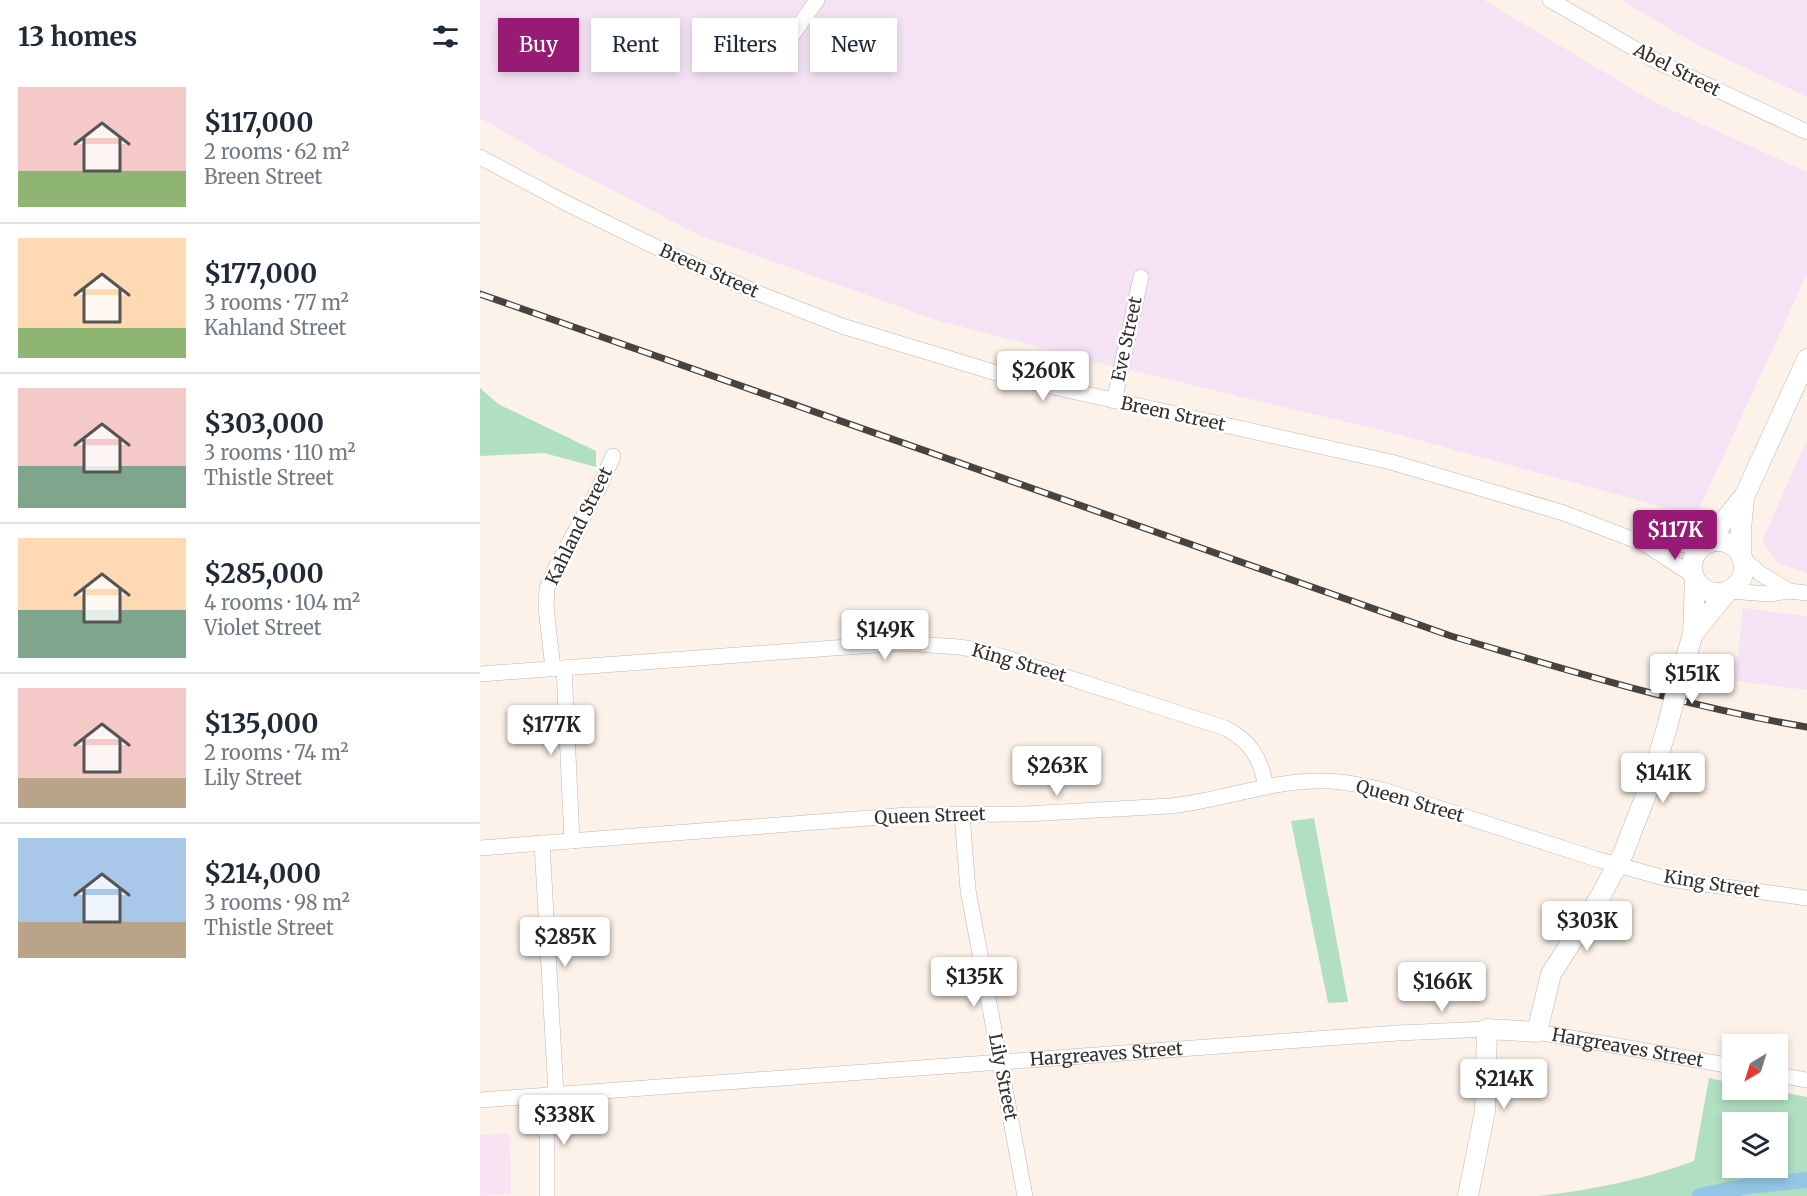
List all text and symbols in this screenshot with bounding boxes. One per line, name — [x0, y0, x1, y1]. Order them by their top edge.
chip: Buy — [498, 18, 579, 72]
chip: Rent — [591, 18, 680, 72]
chip: Filters — [692, 18, 798, 72]
chip: New — [810, 18, 897, 72]
text: 13 homes — [18, 20, 137, 53]
icon: filters — [429, 20, 462, 53]
street label: Abel Street — [1629, 37, 1725, 101]
text: $117,000 — [204, 106, 313, 139]
icon: home — [66, 111, 138, 183]
text: 2 rooms · 62 m² — [204, 139, 350, 164]
text: Breen Street — [204, 164, 322, 189]
street label: Breen Street — [656, 238, 762, 303]
text: $177,000 — [204, 257, 317, 290]
icon: home — [66, 262, 138, 334]
text: 3 rooms · 77 m² — [204, 290, 349, 315]
street label: Eve Street — [1106, 294, 1147, 383]
text: Kahland Street — [204, 315, 346, 340]
pin: $260K — [1001, 351, 1085, 402]
text: $260K — [1011, 358, 1075, 383]
street label: Breen Street — [1119, 391, 1228, 436]
text: $303,000 — [204, 407, 324, 440]
icon: home — [66, 412, 138, 484]
text: 3 rooms · 110 m² — [204, 440, 356, 465]
street label: Kahland Street — [540, 463, 617, 588]
text: Thistle Street — [204, 465, 334, 490]
pin: $117K — [1633, 510, 1717, 561]
text: $117K — [1647, 517, 1703, 542]
text: $285,000 — [204, 557, 324, 590]
icon: home — [66, 562, 138, 634]
text: 4 rooms · 104 m² — [204, 590, 360, 615]
pin: $149K — [843, 610, 927, 661]
text: Violet Street — [204, 615, 321, 640]
text: $149K — [856, 617, 914, 642]
street label: King Street — [969, 638, 1069, 687]
pin: $151K — [1650, 654, 1734, 705]
text: $151K — [1664, 661, 1720, 686]
pin: $177K — [509, 705, 593, 756]
text: $135,000 — [204, 707, 318, 740]
icon: home — [66, 712, 138, 784]
text: $177K — [521, 712, 581, 737]
text: 2 rooms · 74 m² — [204, 740, 349, 765]
pin: $263K — [1015, 746, 1099, 797]
text: $263K — [1026, 753, 1088, 778]
pin: $141K — [1621, 753, 1705, 804]
text: $141K — [1635, 760, 1691, 785]
text: Lily Street — [204, 765, 302, 790]
street label: Queen Street — [1353, 774, 1467, 827]
street label: Queen Street — [874, 802, 986, 829]
text: $214,000 — [204, 857, 321, 890]
icon: home — [66, 862, 138, 934]
street label: King Street — [1662, 865, 1762, 902]
text: 3 rooms · 98 m² — [204, 890, 350, 915]
pin: $303K — [1545, 901, 1629, 952]
text: $303K — [1556, 908, 1618, 933]
text: Thistle Street — [204, 915, 334, 940]
pin: $285K — [523, 917, 607, 968]
text: $285K — [534, 924, 596, 949]
pin: $135K — [932, 957, 1016, 1008]
pin: $166K — [1400, 962, 1484, 1013]
text: $135K — [945, 964, 1003, 989]
text: $166K — [1412, 969, 1472, 994]
street label: Hargreaves Street — [1550, 1023, 1705, 1072]
street label: Lily Street — [984, 1031, 1023, 1122]
north arrow — [1722, 1034, 1788, 1100]
map controls — [1722, 1034, 1788, 1178]
street label: Hargreaves Street — [1029, 1037, 1184, 1071]
pin: $214K — [1462, 1059, 1546, 1110]
text: $214K — [1474, 1066, 1534, 1091]
pin: $338K — [522, 1095, 606, 1146]
text: $338K — [533, 1102, 595, 1127]
button: layers — [1722, 1112, 1788, 1178]

